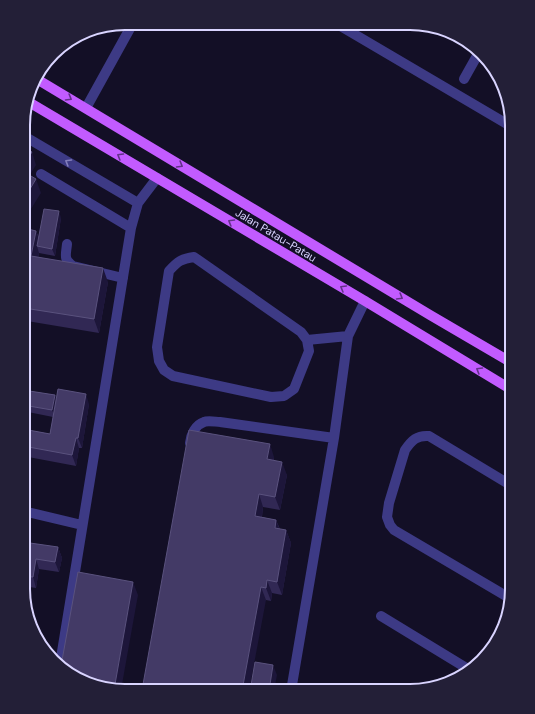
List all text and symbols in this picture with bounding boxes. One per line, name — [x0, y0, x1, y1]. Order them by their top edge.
one-way arrow — [65, 93, 72, 100]
one-way arrow — [117, 154, 124, 161]
one-way arrow — [65, 159, 72, 166]
one-way arrow — [176, 160, 183, 167]
street label: Jalan Patau-Patau — [233, 205, 319, 265]
one-way arrow — [228, 220, 235, 227]
one-way arrow — [340, 286, 347, 293]
one-way arrow — [396, 292, 403, 299]
one-way arrow — [476, 367, 483, 375]

